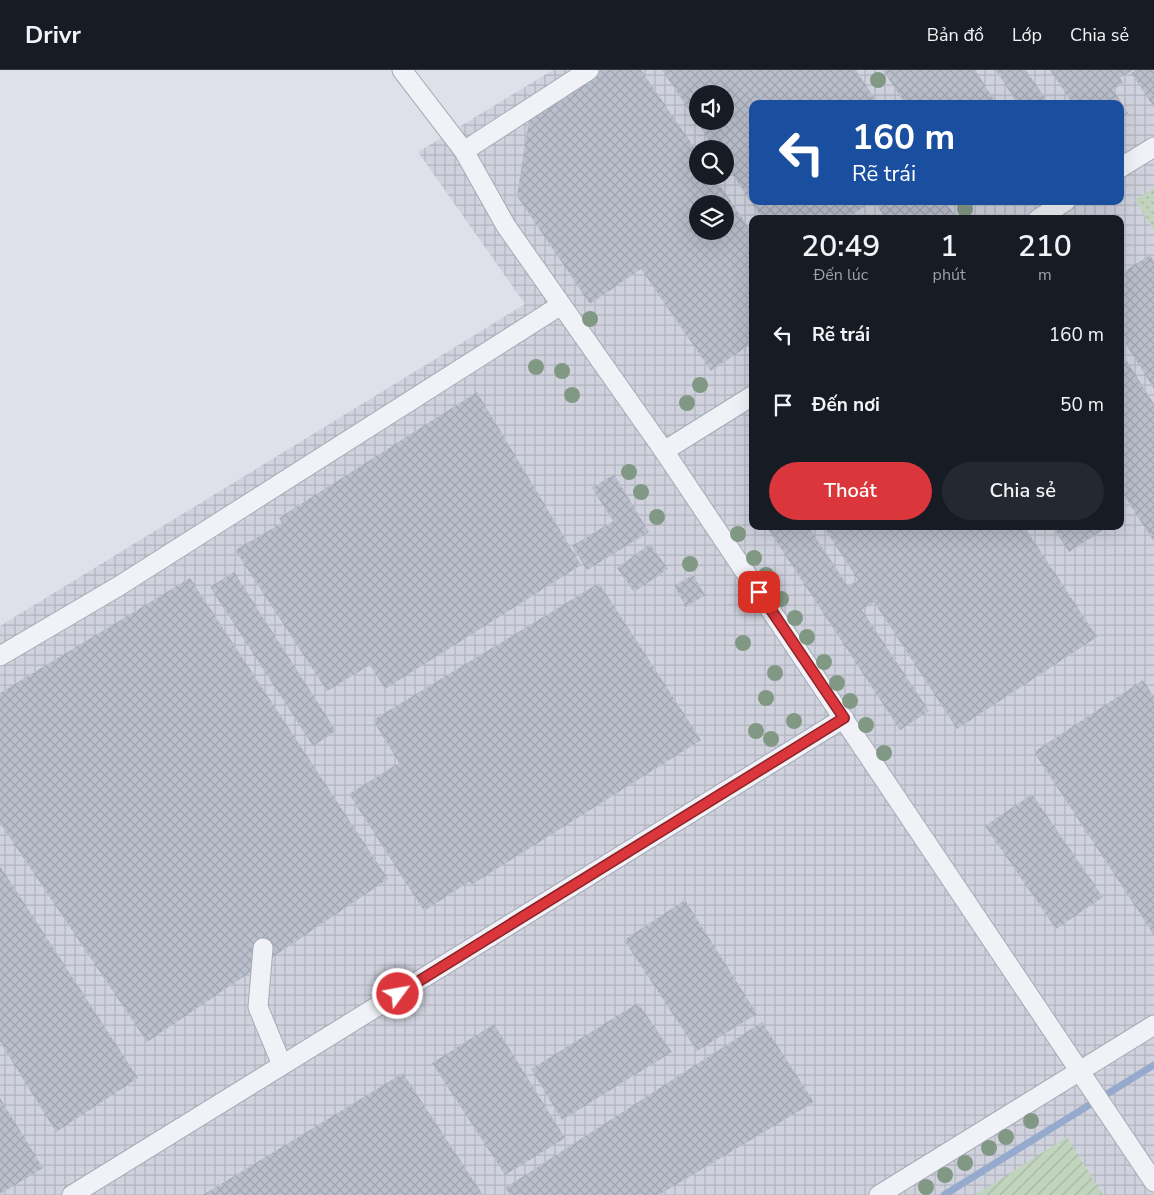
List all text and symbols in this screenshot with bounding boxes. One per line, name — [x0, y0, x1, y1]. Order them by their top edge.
text: Drivr — [25, 19, 81, 51]
text: Bản đồ — [927, 23, 984, 47]
text: Lớp — [1012, 23, 1042, 47]
text: Chia sẻ — [1070, 23, 1129, 47]
map controls — [689, 85, 734, 240]
button: sound — [689, 85, 734, 130]
text: 160 m — [852, 114, 955, 161]
icon: left — [769, 120, 834, 185]
button: search — [689, 140, 734, 185]
text: Rẽ trái — [852, 159, 916, 189]
button: layers — [689, 195, 734, 240]
text: 20:49 — [801, 226, 880, 267]
text: 1 — [940, 226, 958, 267]
text: 210 — [1018, 226, 1072, 267]
text: Đến lúc — [813, 264, 868, 286]
text: phút — [933, 264, 966, 286]
text: m — [1038, 264, 1052, 286]
icon: left — [769, 321, 797, 349]
text: Rẽ trái — [812, 322, 870, 348]
text: 160 m — [1049, 322, 1104, 348]
icon: arrive — [769, 391, 797, 419]
text: Đến nơi — [812, 392, 880, 418]
text: 50 m — [1060, 392, 1104, 418]
button: Thoát — [769, 462, 932, 520]
button: Chia sẻ — [942, 462, 1104, 520]
pin — [738, 571, 780, 613]
icon: arrive — [745, 578, 773, 606]
position arrow — [371, 967, 423, 1019]

